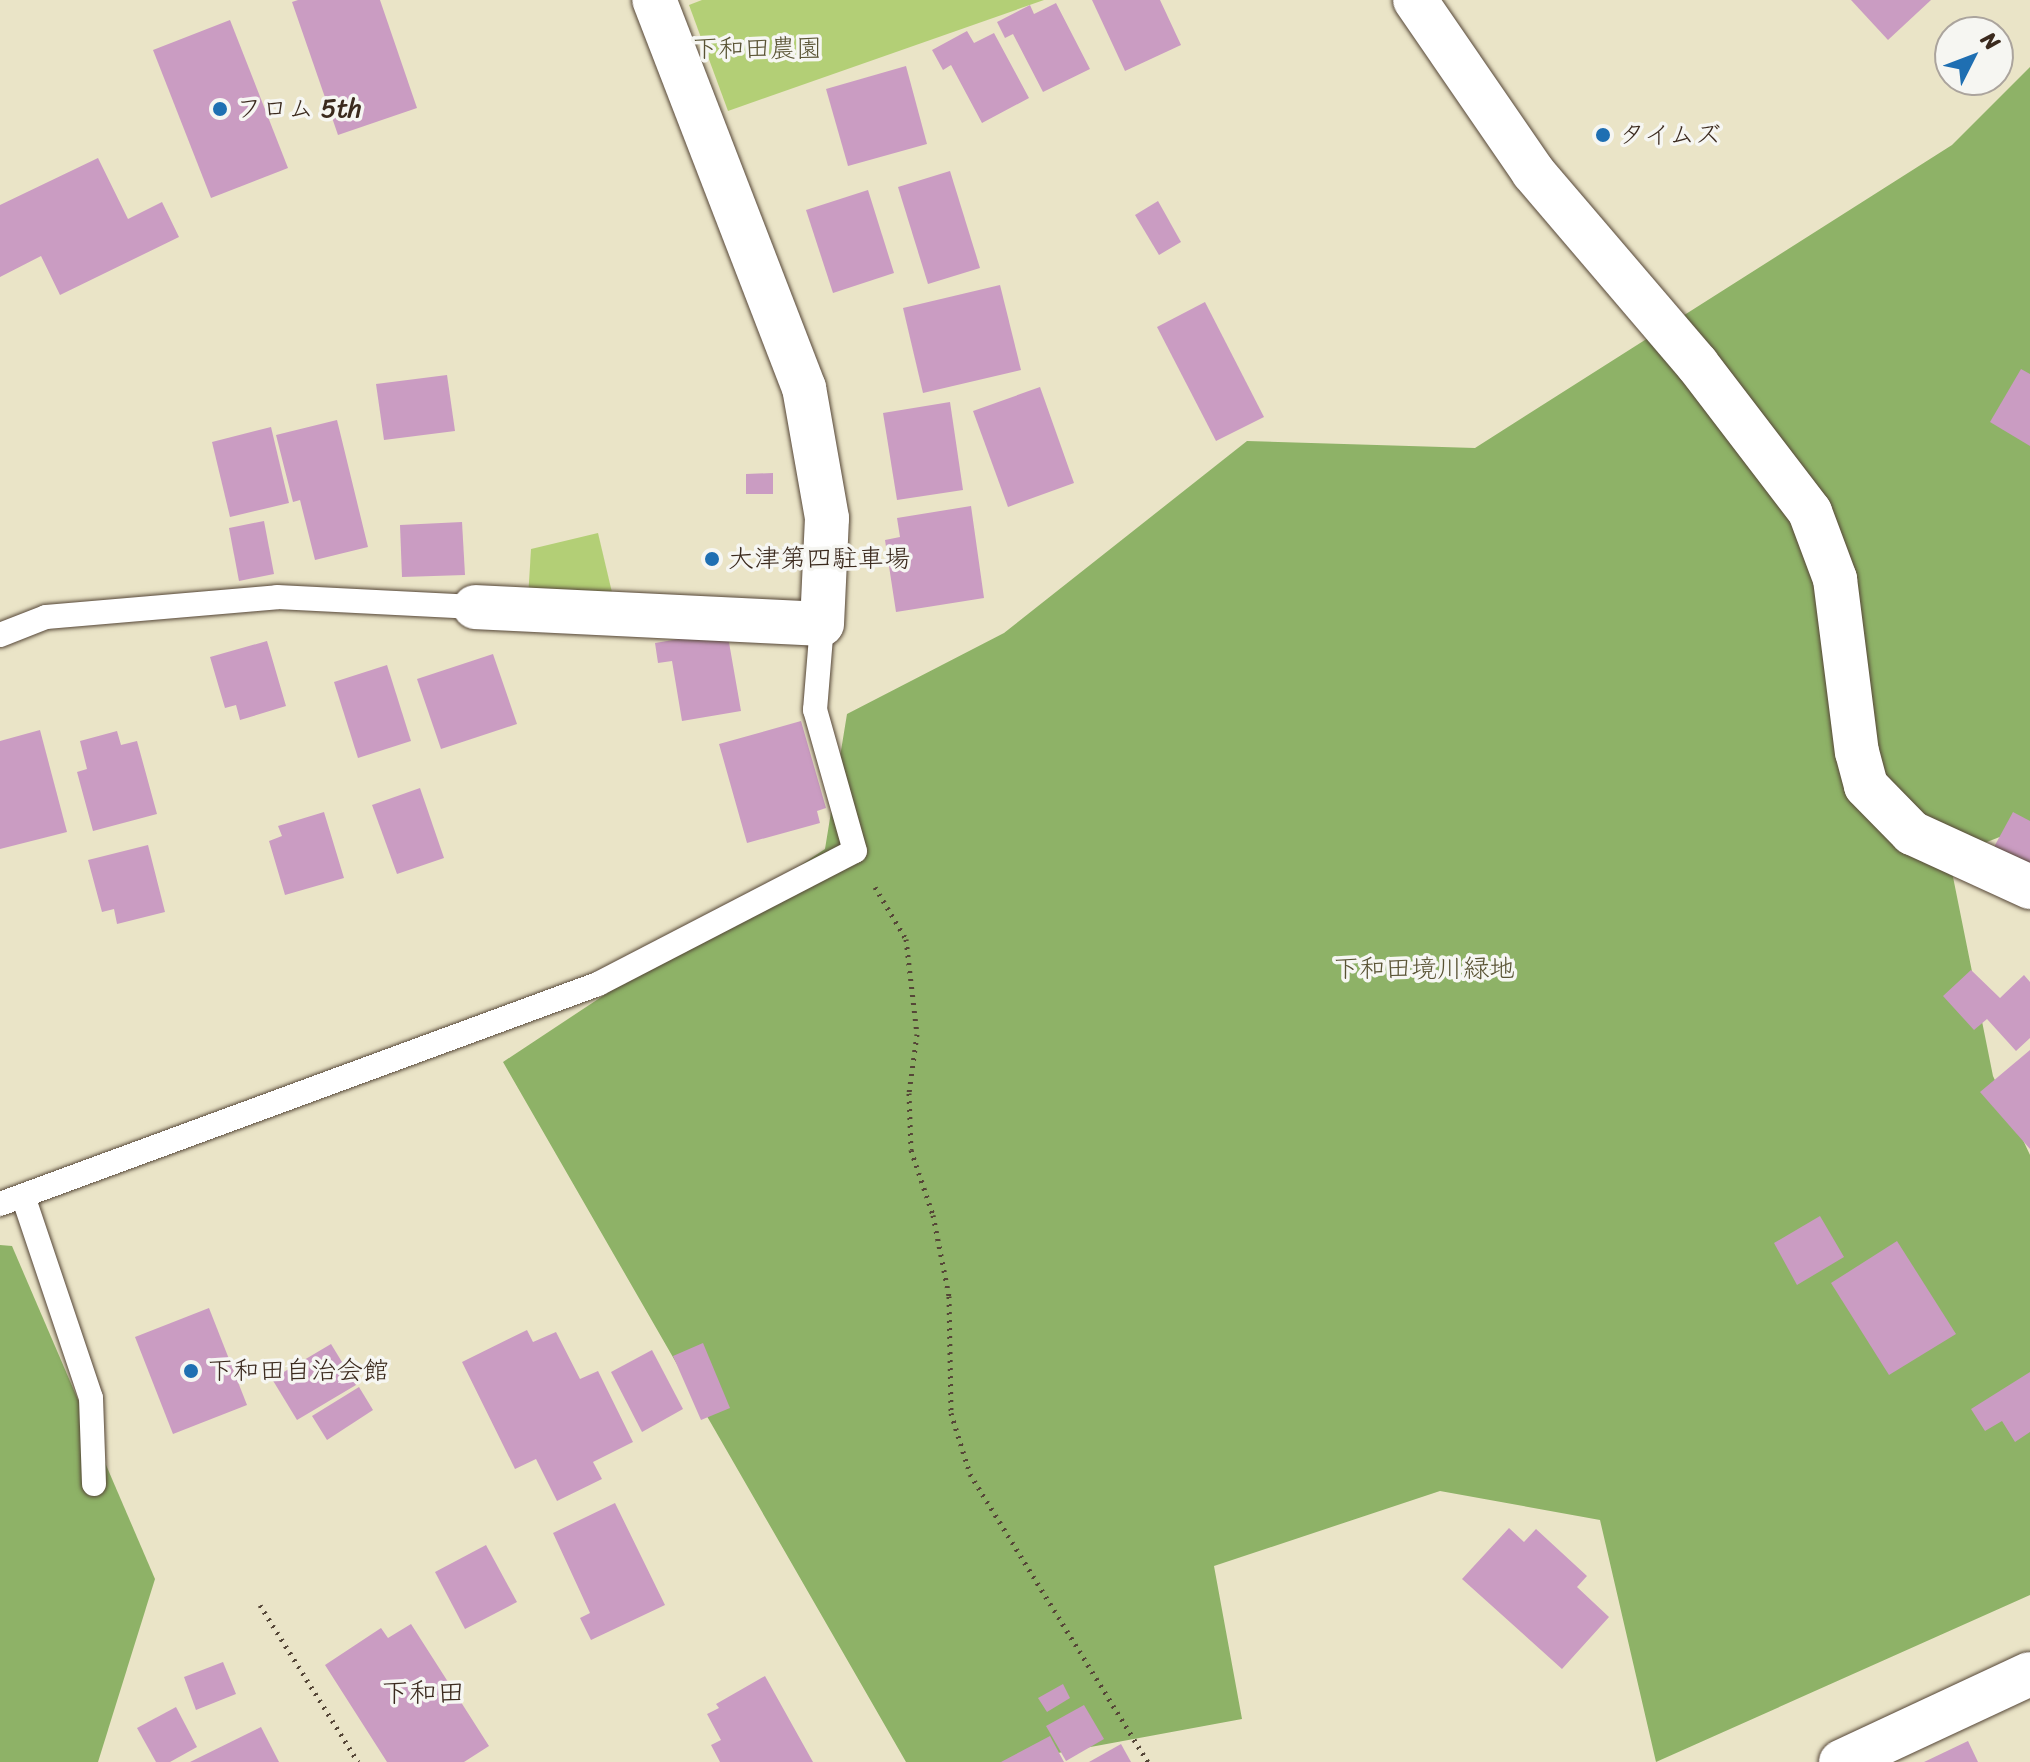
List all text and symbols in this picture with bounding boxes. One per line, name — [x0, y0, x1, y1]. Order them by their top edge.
north arrow — [1934, 16, 2014, 96]
text: N — [1971, 22, 2010, 60]
park label: 下和田農園 — [692, 33, 822, 65]
place label: フロム 5th — [236, 93, 362, 125]
marker: フロム 5th — [211, 100, 229, 118]
place label: タイムズ — [1619, 119, 1723, 151]
marker: タイムズ — [1594, 126, 1612, 144]
place label: 大津第四駐車場 — [728, 543, 910, 575]
marker: 大津第四駐車場 — [703, 550, 721, 568]
park label: 下和田境川緑地 — [1333, 953, 1515, 985]
place label: 下和田自治会館 — [207, 1355, 389, 1387]
marker: 下和田自治会館 — [182, 1362, 200, 1380]
district label: 下和田 — [381, 1676, 465, 1710]

